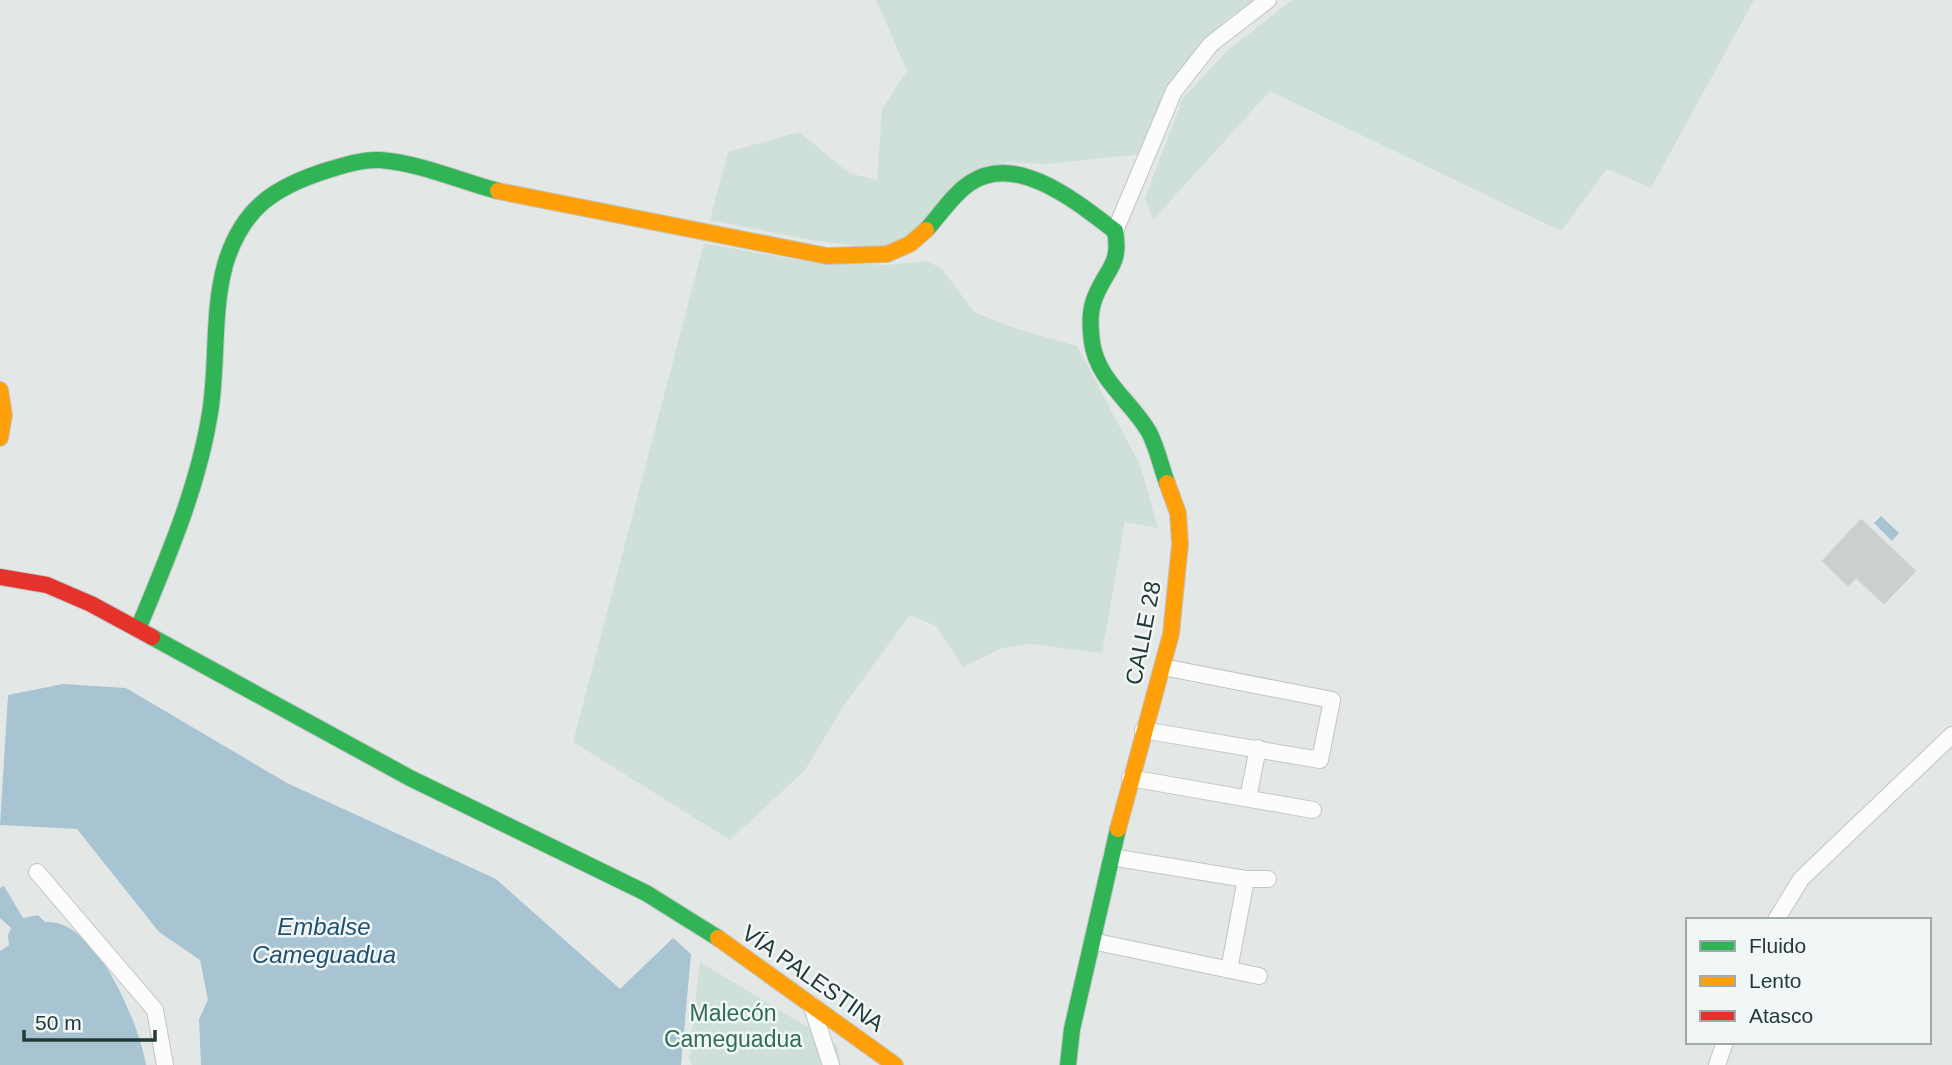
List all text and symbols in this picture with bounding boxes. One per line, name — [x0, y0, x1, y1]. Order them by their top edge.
street label: CALLE 28 — [1120, 579, 1166, 687]
water label: Embalse Cameguadua — [252, 913, 396, 968]
legend — [1686, 918, 1931, 1044]
street label: VÍA PALESTINA — [737, 919, 889, 1037]
text: Fluido — [1749, 934, 1806, 957]
text: Lento — [1749, 969, 1802, 992]
scale bar — [24, 998, 156, 1042]
park label: Malecón Cameguadua — [664, 1000, 802, 1052]
text: Atasco — [1749, 1004, 1813, 1027]
text: 50 m — [35, 1011, 82, 1034]

